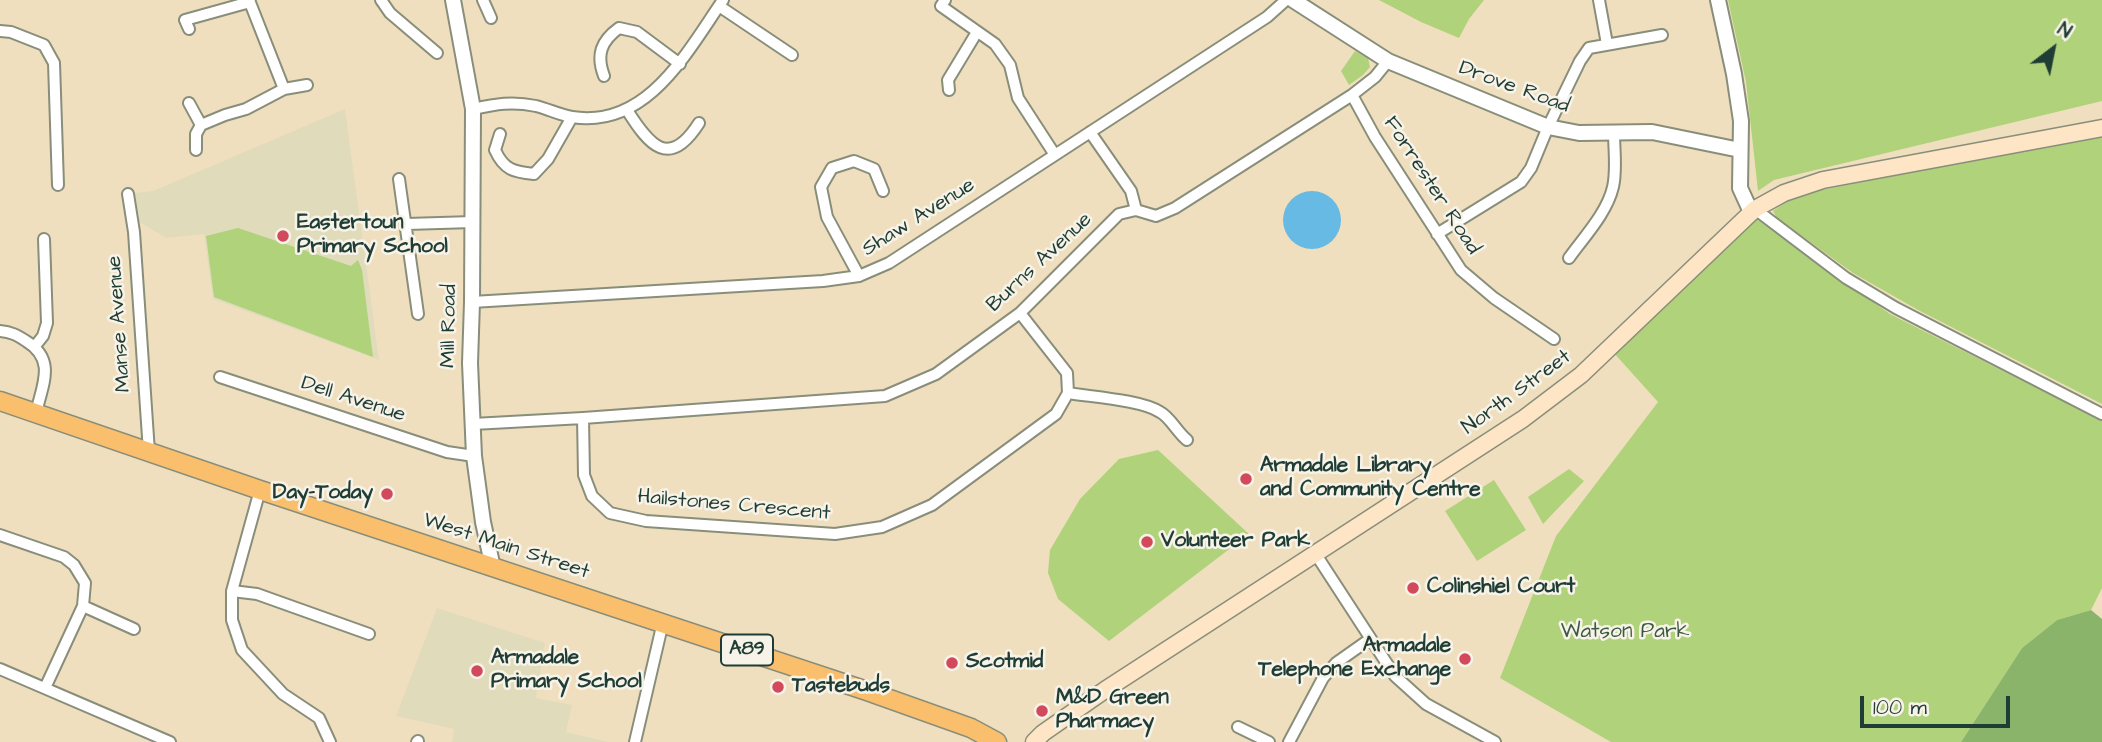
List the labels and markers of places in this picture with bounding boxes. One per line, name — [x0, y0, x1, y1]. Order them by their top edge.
place label: Eastertoun Primary School — [297, 211, 448, 261]
marker: Eastertoun Primary School — [275, 228, 291, 244]
place label: Armadale Library and Community Centre — [1260, 454, 1481, 504]
marker: Armadale Library and Community Centre — [1238, 471, 1254, 487]
place label: Day-Today — [273, 481, 373, 507]
marker: Day-Today — [379, 486, 395, 502]
place label: Volunteer Park — [1161, 529, 1310, 555]
marker: Volunteer Park — [1139, 534, 1155, 550]
place label: Colinshiel Court — [1427, 575, 1575, 601]
marker: Colinshiel Court — [1405, 580, 1421, 596]
place label: Armadale Telephone Exchange — [1258, 634, 1451, 684]
place label: Armadale Primary School — [491, 646, 642, 696]
place label: Scotmid — [966, 650, 1043, 676]
marker: Armadale Telephone Exchange — [1457, 651, 1473, 667]
marker: Scotmid — [944, 655, 960, 671]
marker: Armadale Primary School — [469, 663, 485, 679]
place label: Tastebuds — [792, 674, 890, 700]
marker: Tastebuds — [770, 679, 786, 695]
place label: M&D Green Pharmacy — [1056, 686, 1169, 736]
marker: M&D Green Pharmacy — [1034, 703, 1050, 719]

